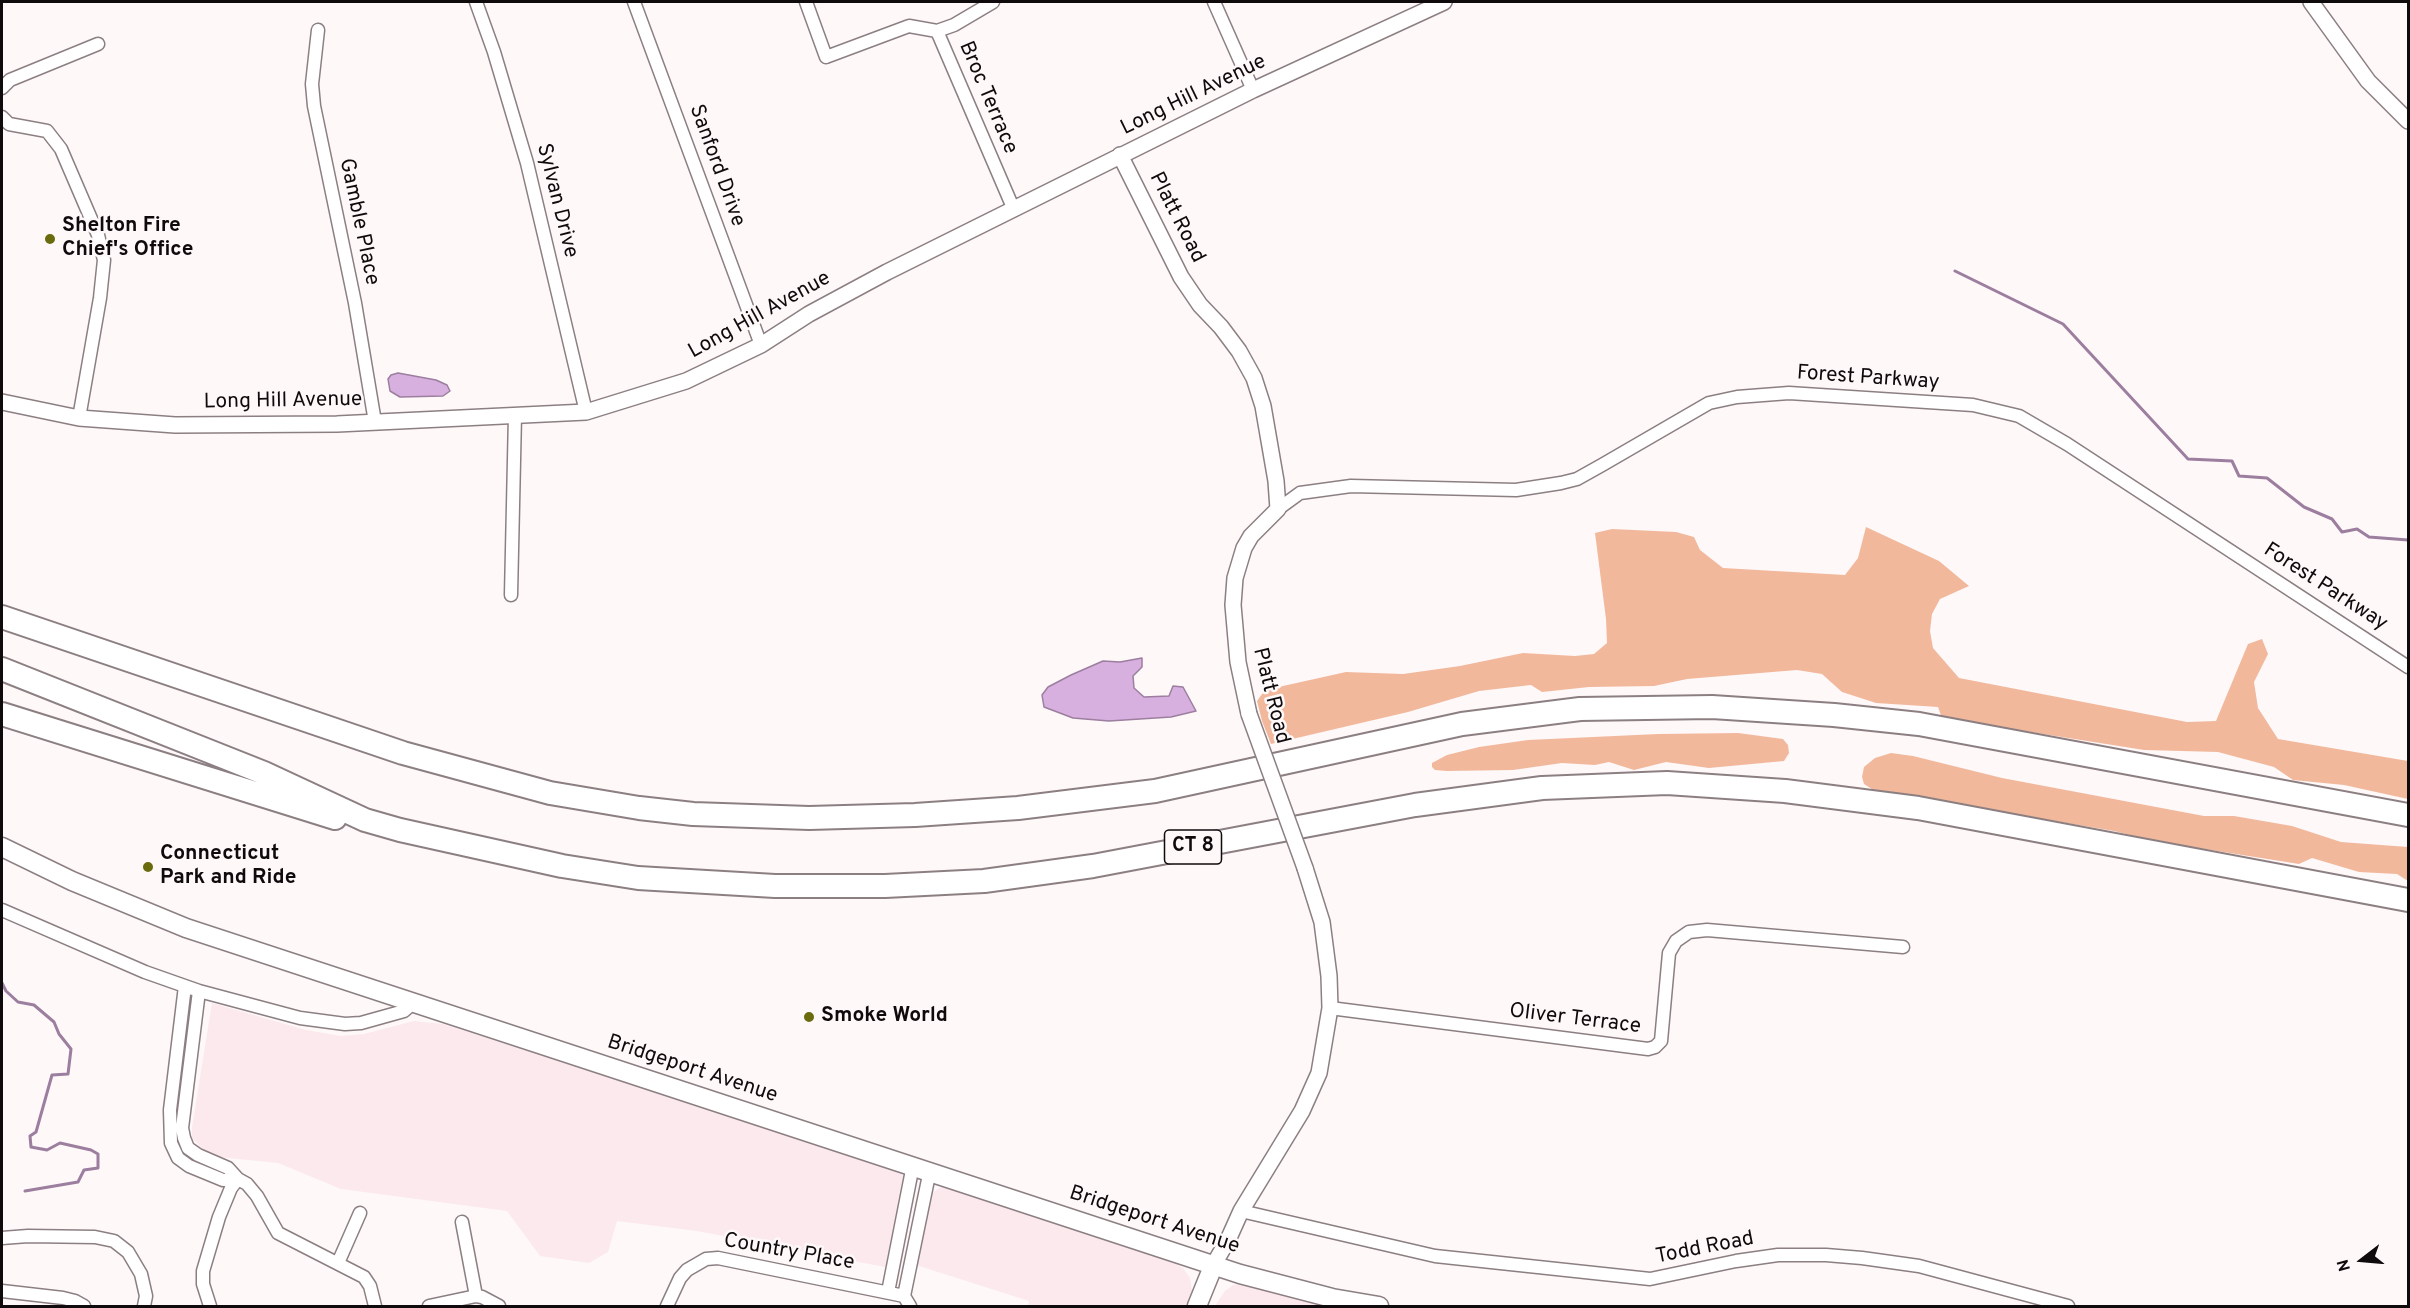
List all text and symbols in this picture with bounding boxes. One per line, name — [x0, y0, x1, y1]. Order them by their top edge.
street label: Broc Terrace — [952, 38, 1022, 158]
street label: Long Hill Avenue — [1117, 50, 1271, 142]
street label: Sanford Drive — [682, 102, 750, 230]
street label: Sylvan Drive — [530, 141, 582, 261]
street label: Gamble Place — [332, 156, 384, 288]
street label: Platt Road — [1142, 168, 1210, 268]
place label: Shelton Fire Chief's Office — [62, 214, 193, 264]
marker: Shelton Fire Chief's Office — [43, 232, 57, 246]
street label: Long Hill Avenue — [685, 267, 835, 365]
street label: Forest Parkway — [1796, 361, 1940, 397]
street label: Long Hill Avenue — [204, 388, 362, 416]
street label: Forest Parkway — [2258, 539, 2392, 637]
street label: Platt Road — [1246, 645, 1294, 747]
road number: CT 8 — [1164, 830, 1222, 864]
place label: Connecticut Park and Ride — [160, 842, 296, 892]
marker: Connecticut Park and Ride — [141, 860, 155, 874]
street label: Oliver Terrace — [1508, 999, 1642, 1041]
place label: Smoke World — [821, 1004, 948, 1030]
marker: Smoke World — [802, 1010, 816, 1024]
street label: Bridgeport Avenue — [604, 1031, 780, 1109]
street label: Bridgeport Avenue — [1066, 1182, 1242, 1260]
street label: Todd Road — [1654, 1227, 1756, 1271]
street label: Country Place — [722, 1229, 856, 1277]
north arrow — [2332, 1230, 2392, 1290]
text: N — [2333, 1257, 2356, 1273]

